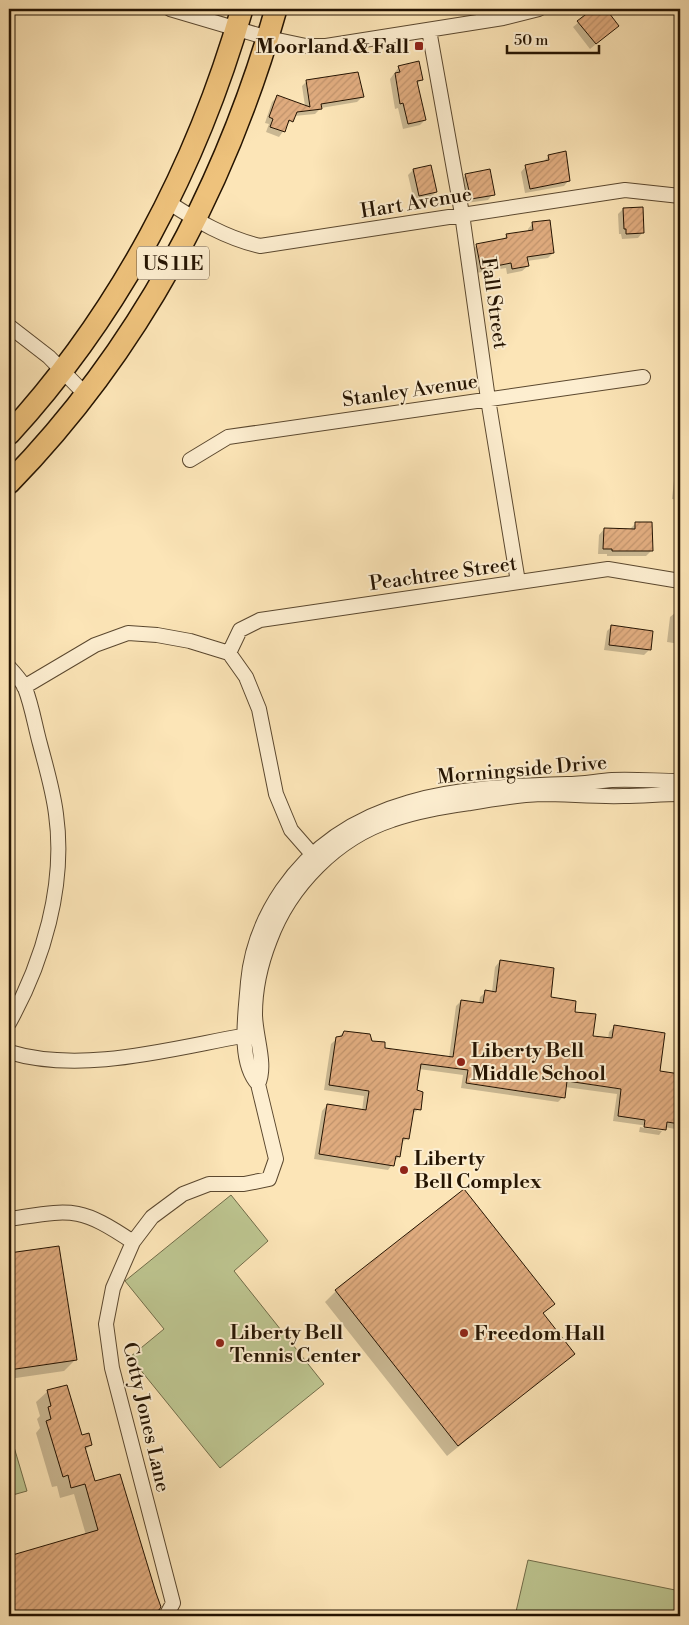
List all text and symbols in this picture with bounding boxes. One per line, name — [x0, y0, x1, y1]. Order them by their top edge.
scale bar — [507, 22, 599, 54]
text: 50 m — [514, 31, 548, 50]
place label: Moorland & Fall — [255, 35, 409, 60]
marker: Moorland & Fall — [413, 40, 425, 52]
street label: Hart Avenue — [359, 182, 474, 225]
road number: US 11E — [137, 247, 209, 280]
street label: Fall Street — [475, 256, 512, 351]
street label: Stanley Avenue — [341, 370, 480, 413]
street label: Peachtree Street — [368, 552, 519, 597]
street label: Morningside Drive — [436, 751, 608, 790]
place label: Liberty Bell Middle School — [471, 1039, 606, 1087]
marker: Liberty Bell Middle School — [455, 1056, 467, 1068]
place label: Liberty Bell Complex — [414, 1147, 542, 1195]
marker: Liberty Bell Complex — [398, 1164, 410, 1176]
place label: Liberty Bell Tennis Center — [230, 1321, 361, 1369]
place label: Freedom Hall — [474, 1322, 605, 1347]
marker: Freedom Hall — [458, 1327, 470, 1339]
marker: Liberty Bell Tennis Center — [214, 1337, 226, 1349]
street label: Cotty Jones Lane — [116, 1340, 175, 1495]

